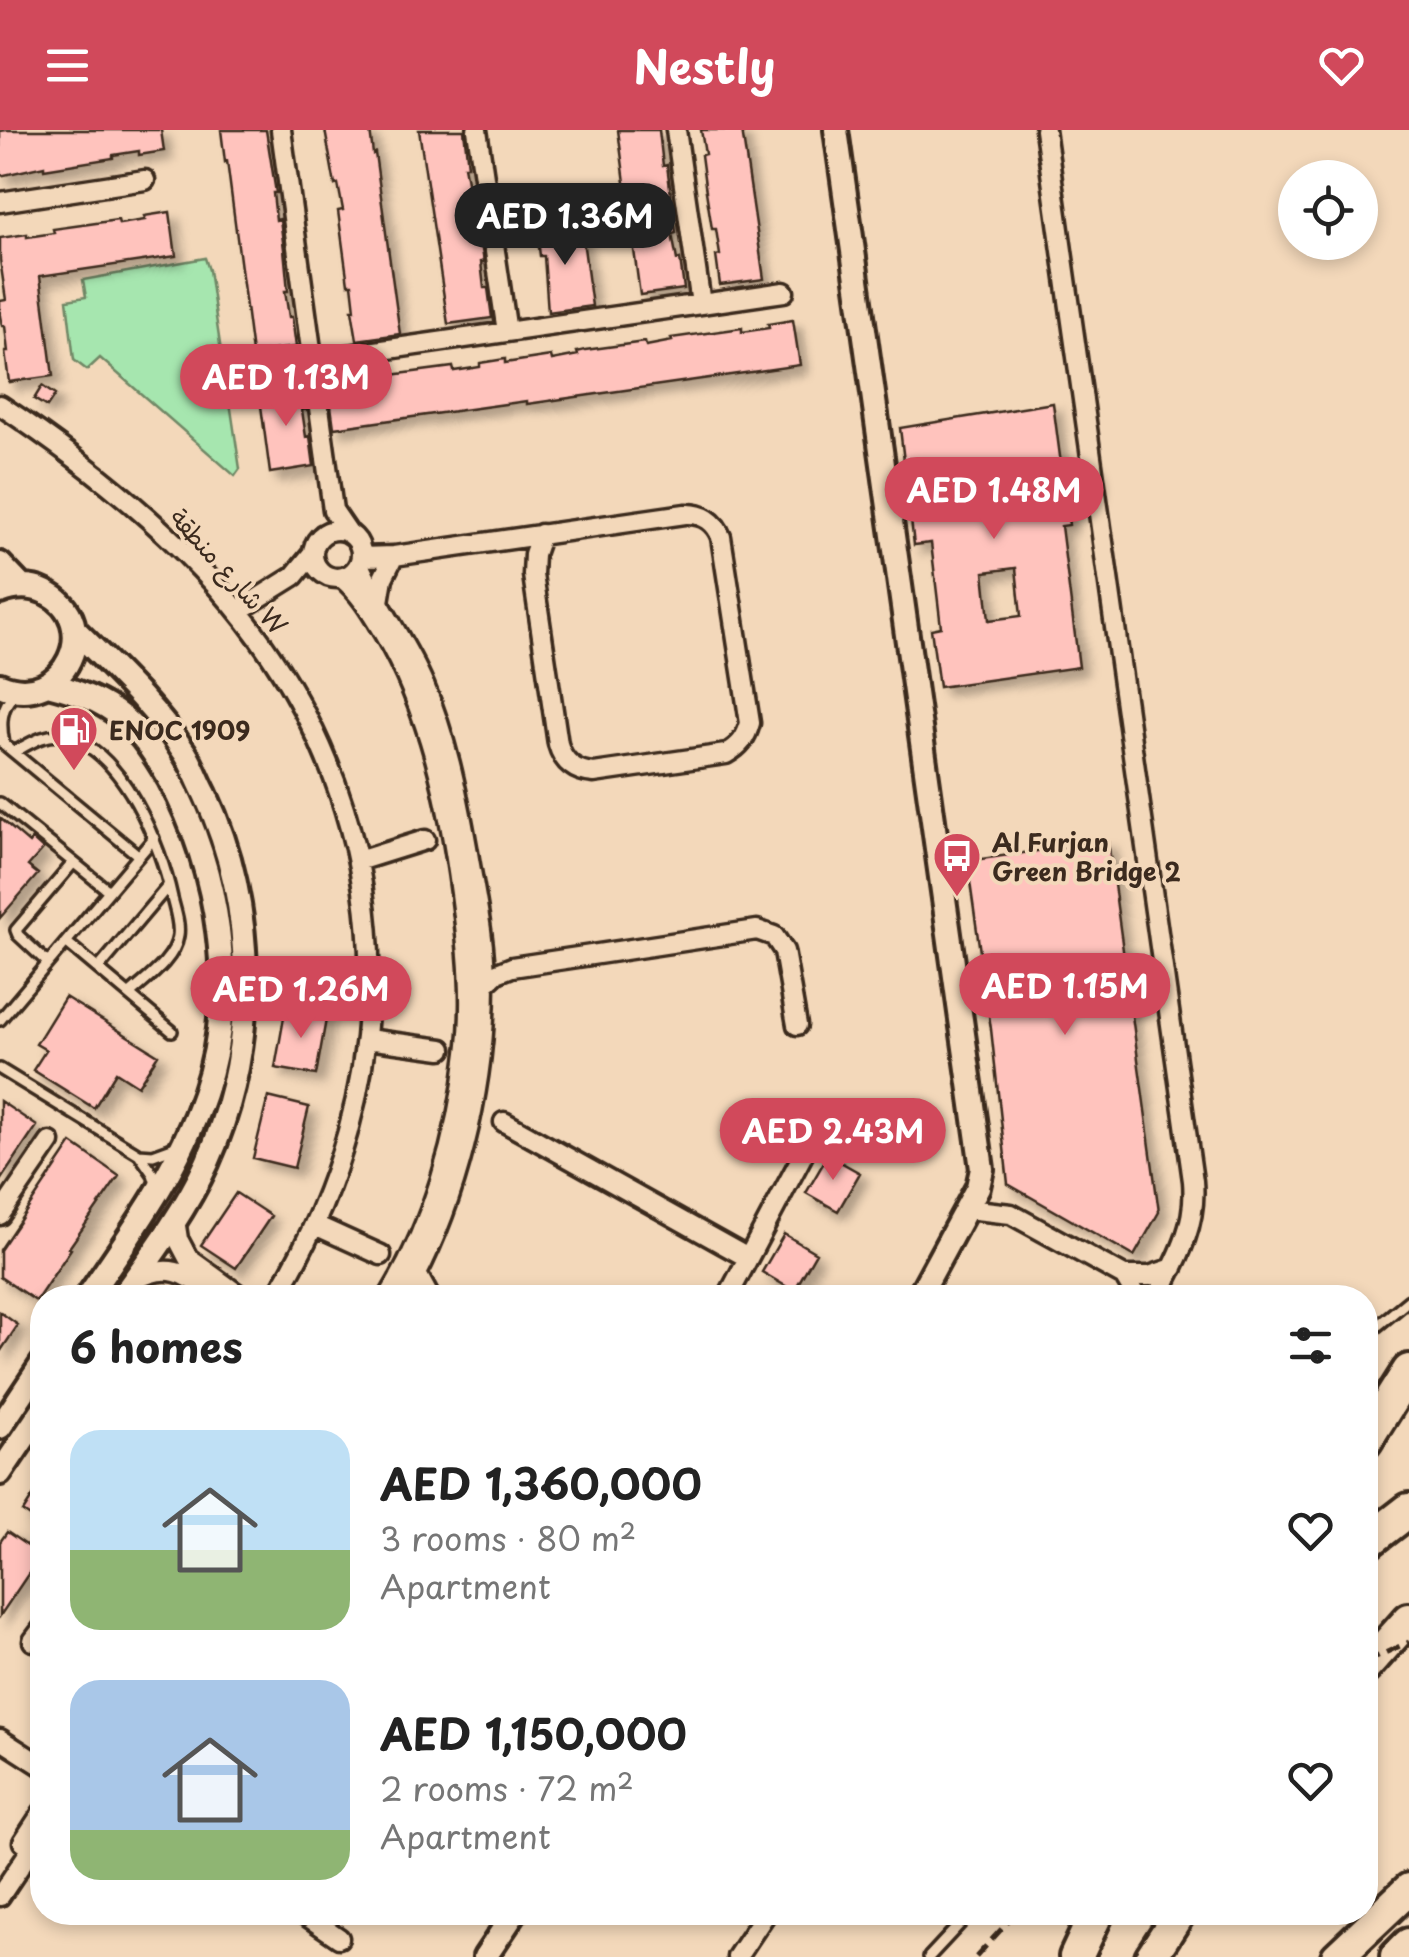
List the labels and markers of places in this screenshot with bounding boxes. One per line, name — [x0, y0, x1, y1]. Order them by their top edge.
pin: AED 1.36M — [451, 183, 679, 268]
pin: AED 1.13M — [172, 344, 400, 429]
pin: AED 1.48M — [880, 457, 1108, 542]
fuel station icon: ENOC 1909 — [48, 704, 100, 772]
place label: ENOC 1909 — [109, 711, 250, 749]
place label: Al Furjan Green Bridge 2 — [992, 823, 1181, 890]
bus stop icon: Al Furjan Green Bridge 2 — [931, 830, 983, 898]
pin: AED 1.15M — [951, 953, 1179, 1038]
pin: AED 1.26M — [187, 956, 415, 1041]
pin: AED 2.43M — [719, 1098, 947, 1183]

